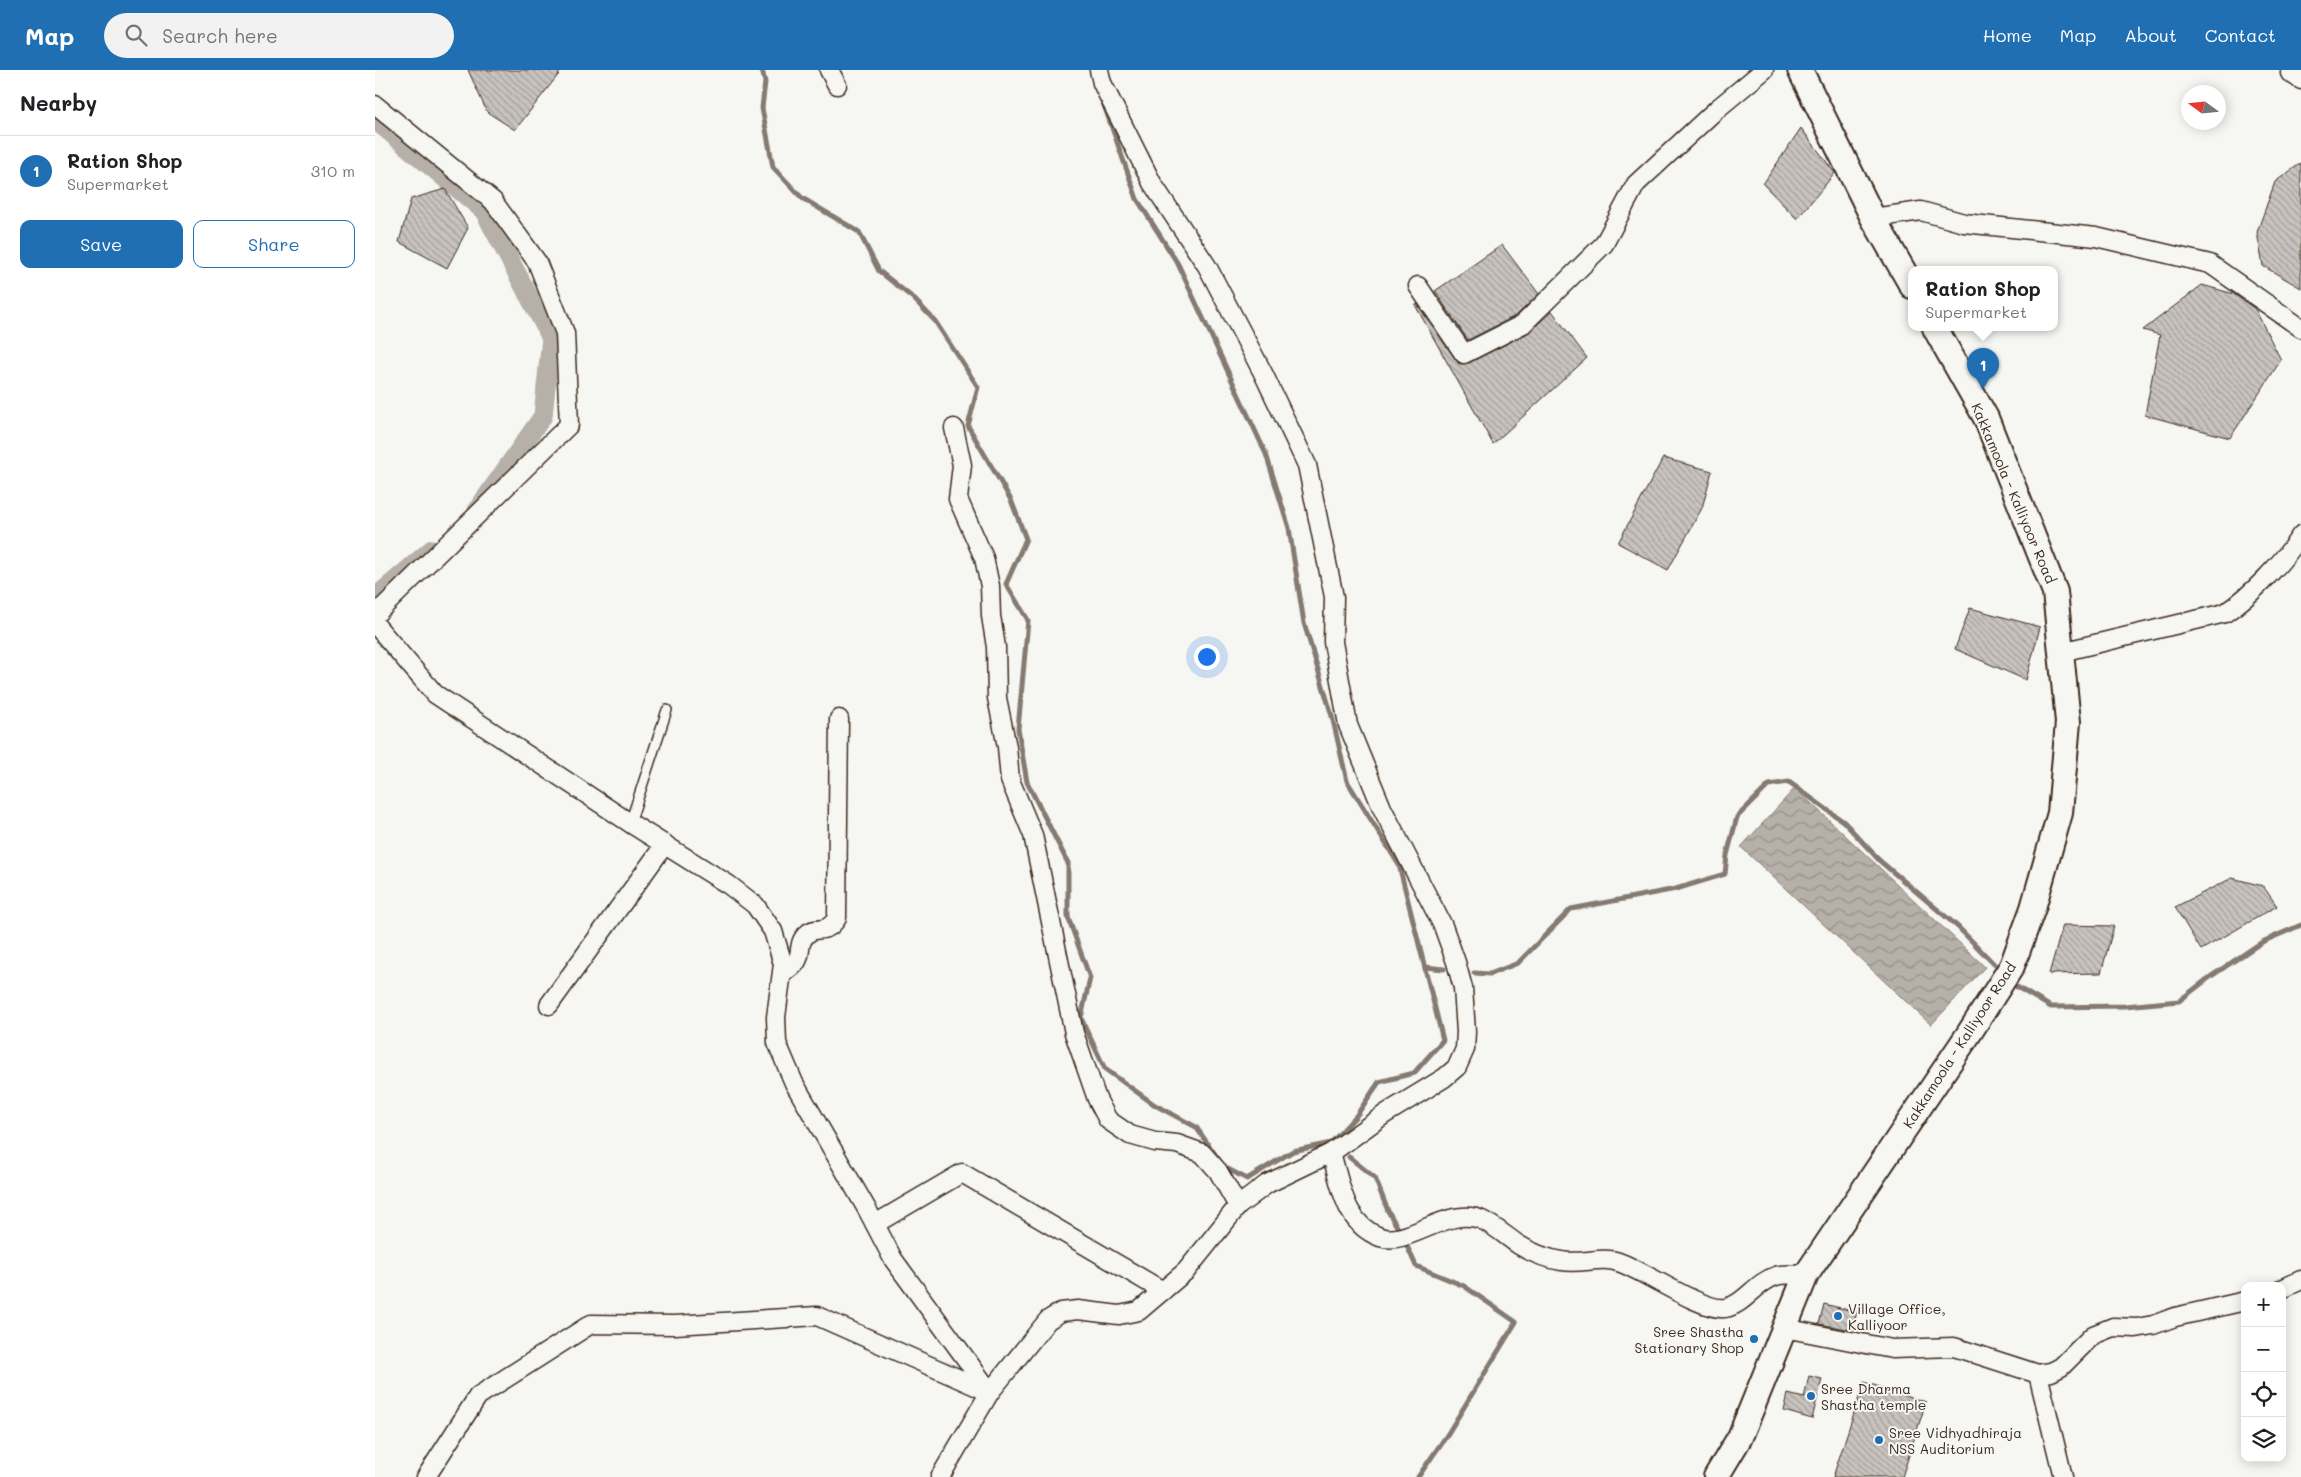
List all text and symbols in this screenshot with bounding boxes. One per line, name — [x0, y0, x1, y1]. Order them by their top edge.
search box — [104, 13, 454, 58]
text: Map — [25, 20, 74, 51]
icon: search — [122, 21, 150, 49]
text: Search here — [162, 23, 278, 48]
text: Home — [1983, 23, 2032, 47]
text: Map — [2060, 23, 2096, 47]
text: About — [2124, 23, 2177, 47]
text: Contact — [2205, 23, 2276, 47]
north arrow — [2181, 85, 2226, 130]
text: Nearby — [20, 89, 97, 116]
text: Ration Shop — [67, 148, 182, 173]
text: 1 — [32, 160, 40, 181]
text: 310 m — [311, 160, 355, 181]
text: Supermarket — [67, 173, 169, 194]
button: Save — [20, 220, 183, 268]
button: Share — [193, 220, 355, 268]
popup — [1908, 266, 2058, 331]
text: Ration Shop — [1925, 276, 2041, 301]
text: Supermarket — [1925, 301, 2027, 322]
pin: 1 — [1967, 348, 1999, 389]
street label: Kakkamoola - Kalliyoor Road — [1967, 400, 2061, 586]
your location — [1194, 644, 1220, 670]
street label: Kakkamoola - Kalliyoor Road — [1898, 958, 2020, 1132]
map controls — [2241, 1282, 2286, 1462]
button: + — [2241, 1282, 2286, 1327]
place label: Village Office, Kalliyoor — [1848, 1299, 1946, 1334]
marker: Village Office, Kalliyoor — [1832, 1310, 1844, 1322]
place label: Sree Shastha Stationary Shop — [1634, 1322, 1744, 1357]
button: − — [2241, 1327, 2286, 1372]
marker: Sree Shastha Stationary Shop — [1748, 1333, 1760, 1345]
button: locate — [2241, 1372, 2286, 1417]
place label: Sree Dharma Shastha temple — [1821, 1379, 1926, 1414]
marker: Sree Dharma Shastha temple — [1805, 1390, 1817, 1402]
button: layers — [2241, 1417, 2286, 1462]
place label: Sree Vidhyadhiraja NSS Auditorium — [1889, 1423, 2022, 1458]
marker: Sree Vidhyadhiraja NSS Auditorium — [1873, 1434, 1885, 1446]

